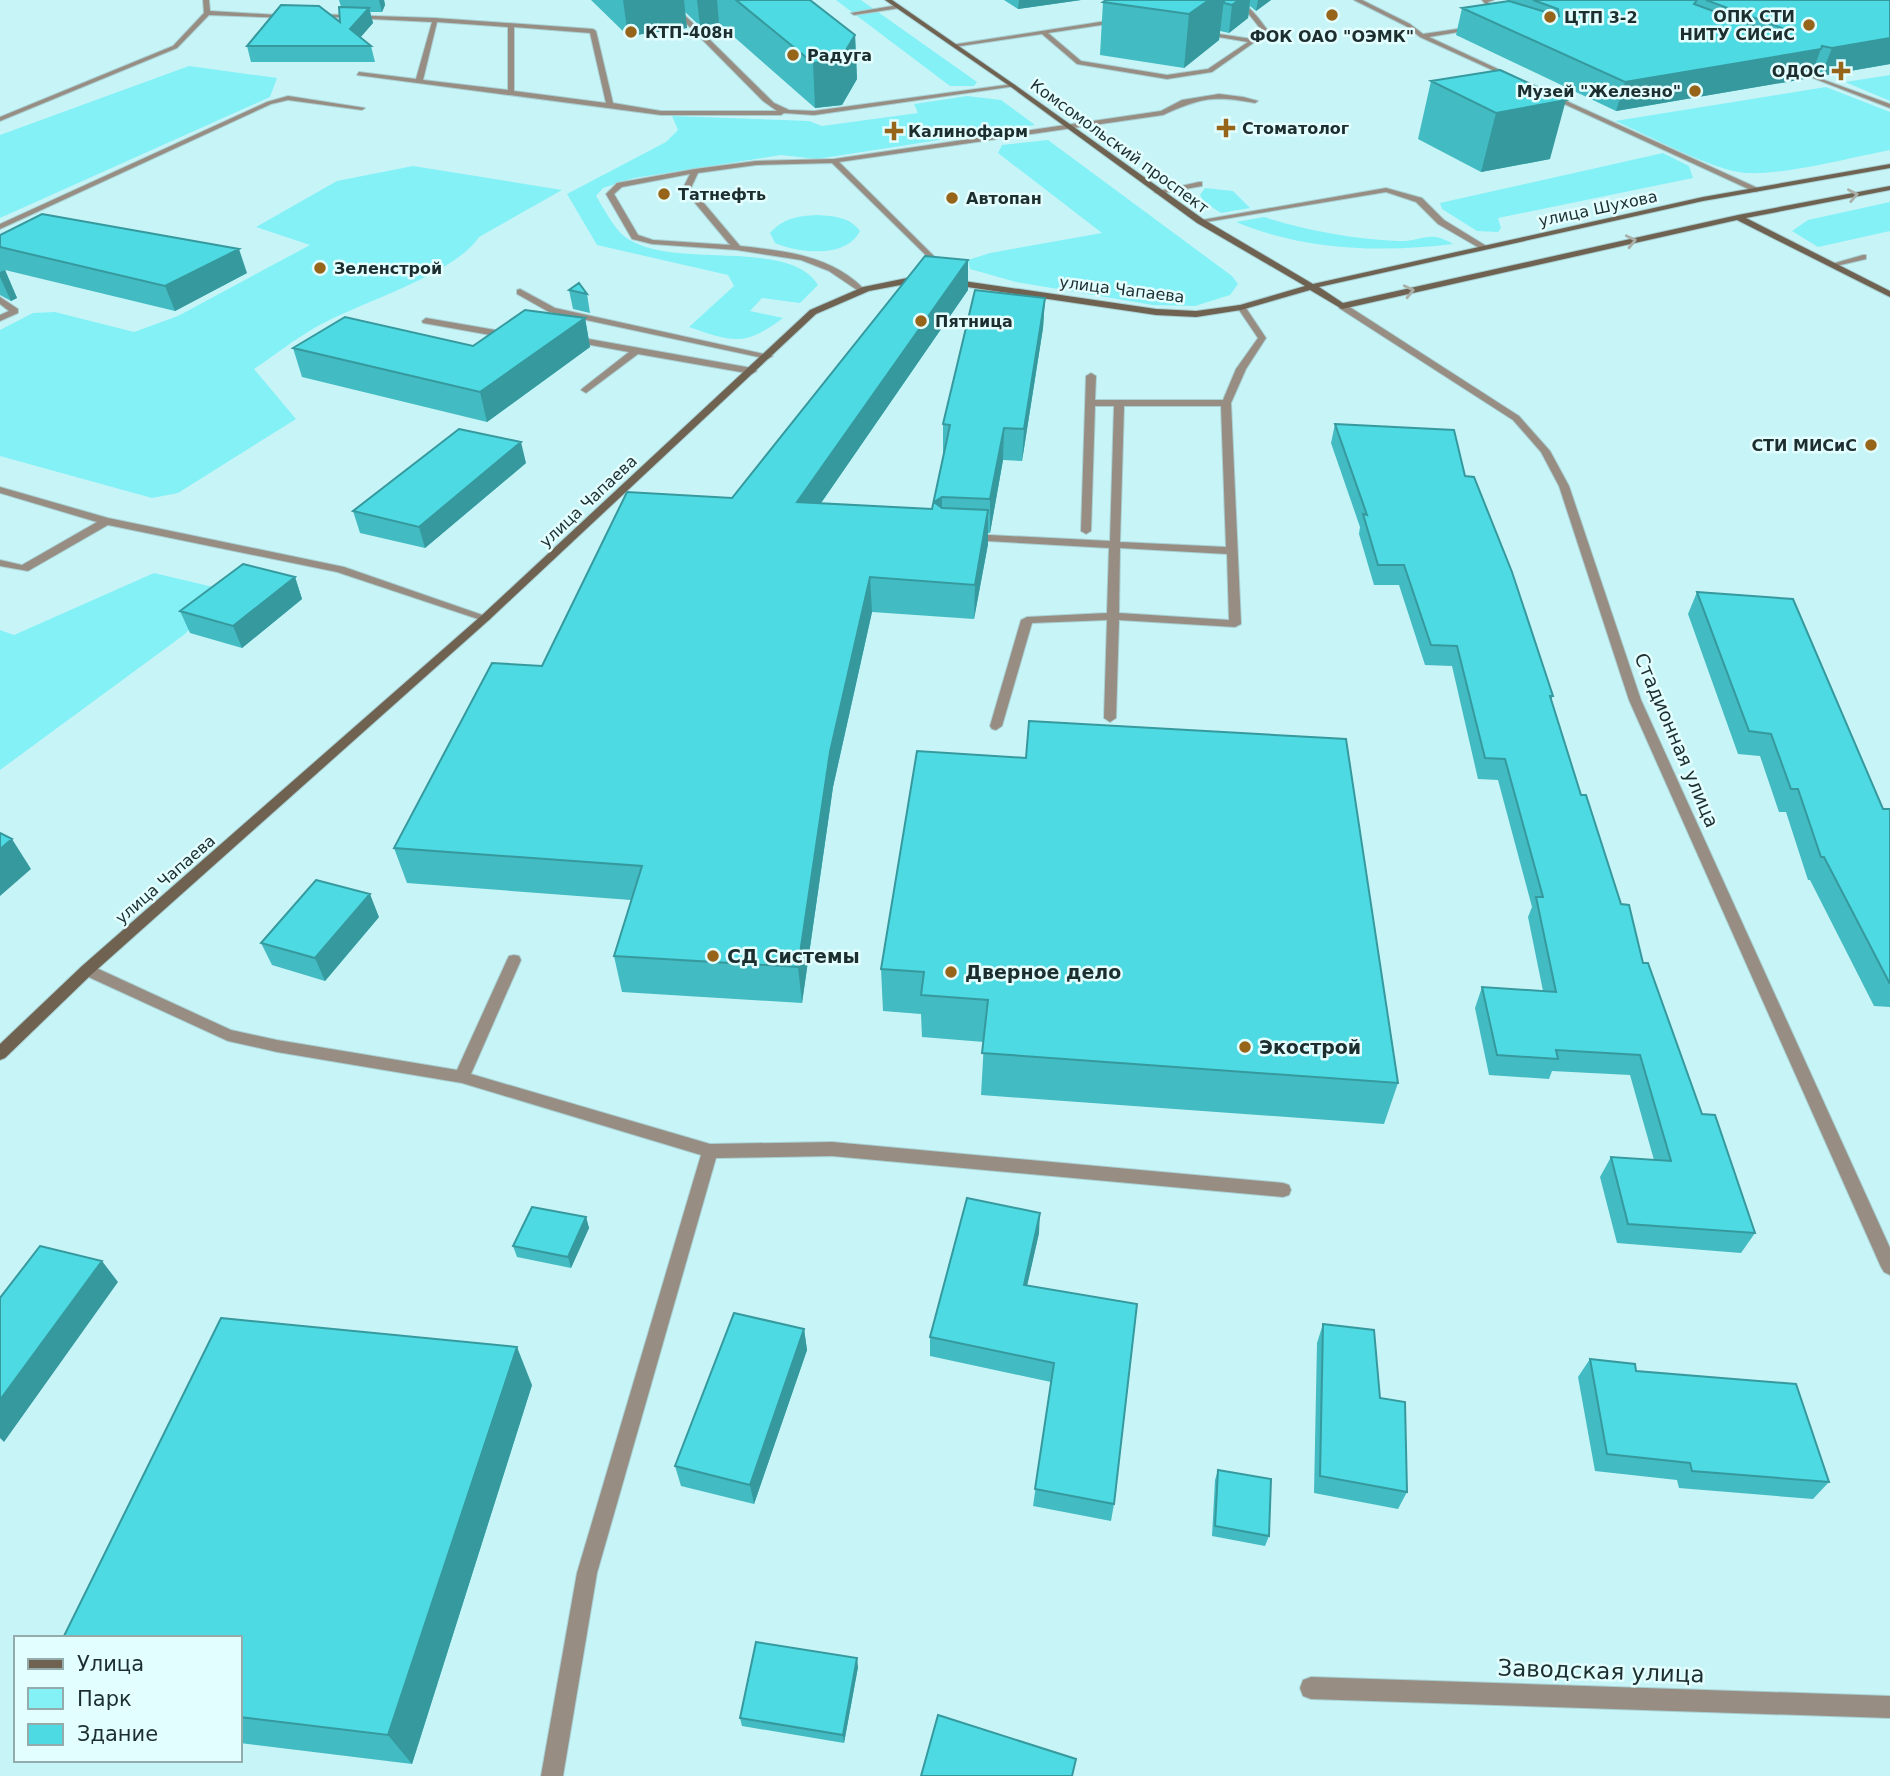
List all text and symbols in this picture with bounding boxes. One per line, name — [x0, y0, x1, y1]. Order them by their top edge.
marker: ФОК ОАО "ОЭМК" — [1324, 7, 1340, 23]
place label: ОПК СТИ НИТУ СИСиС — [1680, 7, 1795, 44]
place label: ЦТП 3-2 — [1564, 8, 1638, 27]
marker: ЦТП 3-2 — [1542, 9, 1558, 25]
marker: ОПК СТИ НИТУ СИСиС — [1801, 17, 1817, 33]
place label: КТП-408н — [645, 23, 733, 42]
marker: КТП-408н — [623, 24, 639, 40]
place label: ФОК ОАО "ОЭМК" — [1250, 27, 1414, 46]
place label: Радуга — [807, 46, 872, 65]
marker: Радуга — [785, 47, 801, 63]
marker: ОДОС — [1831, 61, 1851, 81]
place label: ОДОС — [1772, 62, 1825, 81]
street label: Комсомольский проспект — [1027, 75, 1213, 218]
place label: Музей "Железно" — [1517, 82, 1681, 101]
marker: Музей "Железно" — [1687, 83, 1703, 99]
marker: Стоматолог — [1216, 118, 1236, 138]
place label: Стоматолог — [1242, 119, 1349, 138]
place label: Калинофарм — [908, 122, 1028, 141]
marker: Калинофарм — [886, 123, 902, 139]
place label: Татнефть — [678, 185, 766, 204]
marker: Татнефть — [656, 186, 672, 202]
street label: улица Шухова — [1537, 187, 1659, 230]
one-way arrow — [1847, 188, 1859, 203]
place label: Автопан — [966, 189, 1042, 208]
marker: Автопан — [944, 190, 960, 206]
one-way arrow — [1624, 235, 1636, 249]
place label: Зеленстрой — [334, 259, 442, 278]
marker: Зеленстрой — [312, 260, 328, 276]
street label: улица Чапаева — [1058, 272, 1186, 307]
one-way arrow — [1403, 285, 1415, 299]
place label: Пятница — [935, 312, 1013, 331]
marker: Пятница — [913, 313, 929, 329]
place label: СТИ МИСиС — [1751, 436, 1857, 455]
marker: СТИ МИСиС — [1863, 437, 1879, 453]
street label: улица Чапаева — [536, 451, 641, 551]
street label: Стадионная улица — [1630, 649, 1724, 831]
street label: улица Чапаева — [112, 831, 219, 928]
place label: СД Системы — [727, 945, 860, 967]
marker: СД Системы — [705, 948, 721, 964]
place label: Дверное дело — [965, 961, 1121, 983]
marker: Дверное дело — [943, 964, 959, 980]
place label: Экострой — [1259, 1036, 1361, 1058]
marker: Экострой — [1237, 1039, 1253, 1055]
legend — [14, 1636, 242, 1762]
text: Улица — [77, 1652, 144, 1676]
street label: Заводская улица — [1497, 1654, 1705, 1688]
text: Парк — [77, 1687, 132, 1711]
text: Здание — [77, 1722, 158, 1746]

